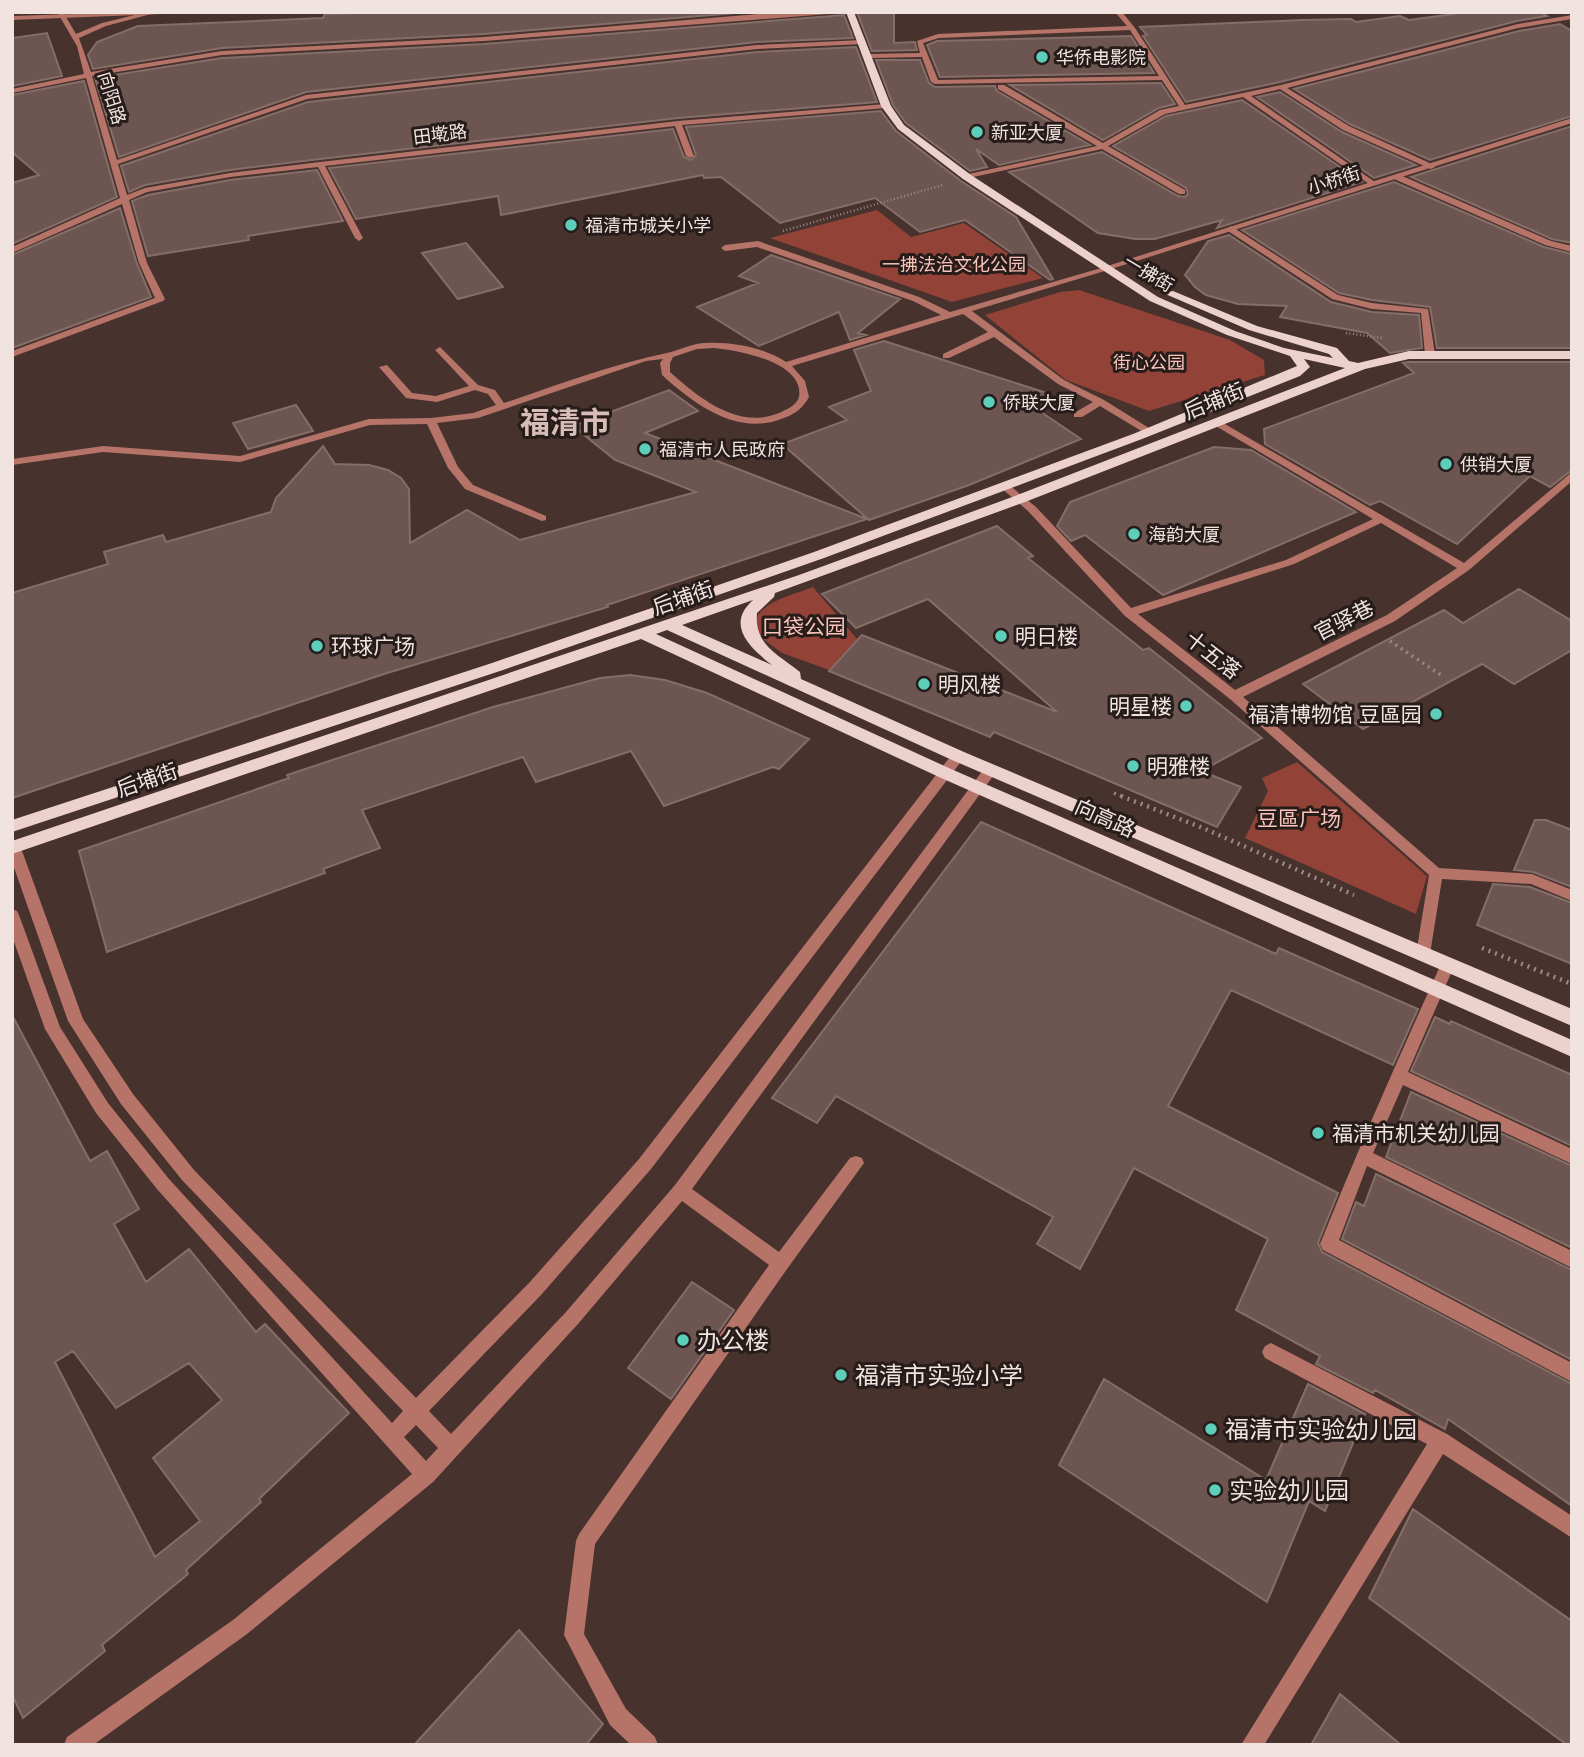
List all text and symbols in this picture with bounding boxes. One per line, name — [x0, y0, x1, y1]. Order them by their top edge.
place label: 华侨电影院 — [1056, 47, 1146, 68]
marker: 华侨电影院 — [1034, 49, 1050, 65]
street label: 向阳路 — [94, 69, 130, 127]
street label: 田墘路 — [412, 120, 468, 148]
place label: 新亚大厦 — [991, 122, 1063, 143]
marker: 新亚大厦 — [969, 124, 985, 140]
street label: 小桥街 — [1305, 162, 1363, 198]
place label: 福清市城关小学 — [585, 215, 711, 236]
marker: 福清市城关小学 — [563, 217, 579, 233]
street label: 一拂街 — [1120, 250, 1178, 296]
park label: 一拂法治文化公园 — [882, 254, 1026, 275]
park label: 街心公园 — [1113, 352, 1185, 373]
street label: 后埔街 — [1180, 378, 1248, 424]
place label: 侨联大厦 — [1003, 392, 1075, 413]
marker: 侨联大厦 — [981, 394, 997, 410]
district label: 福清市 — [520, 404, 610, 440]
place label: 福清市人民政府 — [659, 439, 785, 460]
marker: 福清市人民政府 — [637, 441, 653, 457]
place label: 供销大厦 — [1460, 454, 1532, 475]
marker: 供销大厦 — [1438, 456, 1454, 472]
place label: 海韵大厦 — [1148, 524, 1220, 545]
marker: 海韵大厦 — [1126, 526, 1142, 542]
street label: 后埔街 — [649, 576, 717, 620]
street label: 官驿巷 — [1310, 595, 1378, 645]
park label: 口袋公园 — [762, 614, 846, 639]
place label: 明日楼 — [1015, 624, 1078, 649]
street label: 十五落 — [1180, 626, 1246, 684]
marker: 明日楼 — [993, 628, 1009, 644]
place label: 环球广场 — [331, 634, 415, 659]
marker: 环球广场 — [309, 638, 325, 654]
place label: 明风楼 — [938, 672, 1001, 697]
marker: 明风楼 — [916, 676, 932, 692]
place label: 明星楼 — [1109, 694, 1172, 719]
marker: 明星楼 — [1178, 698, 1194, 714]
place label: 福清博物馆 豆區园 — [1248, 702, 1422, 727]
marker: 福清博物馆 豆區园 — [1428, 706, 1444, 722]
place label: 明雅楼 — [1147, 754, 1210, 779]
street label: 后埔街 — [113, 758, 181, 802]
marker: 明雅楼 — [1125, 758, 1141, 774]
street label: 向高路 — [1071, 794, 1139, 842]
park label: 豆區广场 — [1257, 806, 1341, 831]
place label: 福清市机关幼儿园 — [1332, 1121, 1500, 1146]
marker: 福清市机关幼儿园 — [1310, 1125, 1326, 1141]
place label: 办公楼 — [697, 1326, 769, 1355]
marker: 办公楼 — [675, 1332, 691, 1348]
place label: 福清市实验小学 — [855, 1361, 1023, 1390]
marker: 福清市实验小学 — [833, 1367, 849, 1383]
place label: 福清市实验幼儿园 — [1225, 1415, 1417, 1444]
marker: 福清市实验幼儿园 — [1203, 1421, 1219, 1437]
place label: 实验幼儿园 — [1229, 1476, 1349, 1505]
marker: 实验幼儿园 — [1207, 1482, 1223, 1498]

